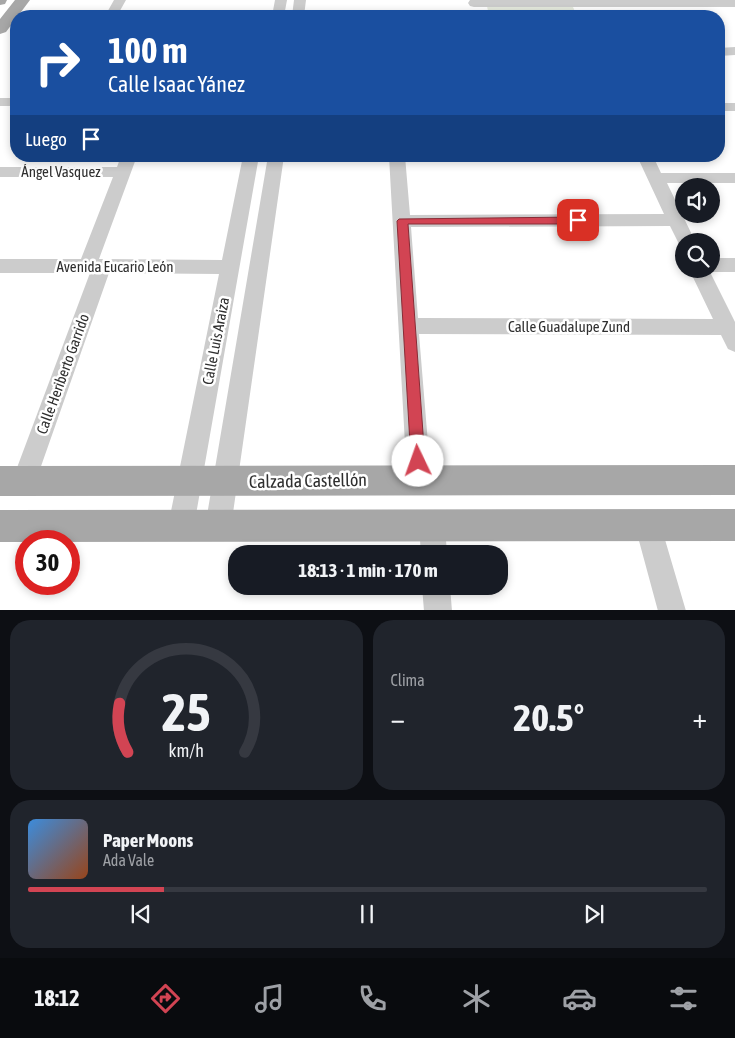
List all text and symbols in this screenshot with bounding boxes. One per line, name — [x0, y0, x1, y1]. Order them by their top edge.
icon: right — [25, 30, 90, 95]
text: 100 m — [108, 30, 187, 70]
text: Calle Isaac Yánez — [108, 71, 245, 97]
icon: arrive — [77, 125, 105, 153]
text: Luego — [25, 128, 67, 150]
street label: Ángel Vasquez — [21, 163, 101, 180]
map controls — [675, 178, 720, 278]
button: sound — [675, 178, 720, 223]
pin — [557, 199, 599, 241]
icon: arrive — [564, 206, 592, 234]
button: search — [675, 233, 720, 278]
street label: Avenida Eucario León — [56, 258, 174, 275]
street label: Calle Luis Araiza — [199, 296, 232, 386]
street label: Calle Heriberto Garrido — [33, 311, 92, 436]
street label: Calle Guadalupe Zund — [508, 318, 630, 335]
position arrow — [391, 434, 443, 486]
street label: Calzada Castellón — [249, 469, 367, 492]
speed limit sign: 30 — [15, 530, 80, 595]
text: 18:13 · 1 min · 170 m — [298, 559, 438, 581]
text: Clima — [391, 671, 425, 689]
text: 25 — [162, 682, 211, 742]
text: 20.5° — [513, 696, 584, 739]
text: − — [391, 702, 405, 734]
text: + — [692, 702, 707, 734]
text: km/h — [169, 740, 204, 761]
text: Paper Moons — [103, 829, 193, 851]
text: Ada Vale — [103, 851, 154, 869]
icon: previous — [127, 900, 155, 928]
icon: pause — [353, 900, 381, 928]
icon: next — [580, 900, 608, 928]
icon: directions — [148, 981, 183, 1016]
icon: music — [252, 981, 287, 1016]
icon: phone — [355, 981, 390, 1016]
icon: climate — [459, 981, 494, 1016]
icon: car — [562, 981, 597, 1016]
icon: filters — [666, 981, 701, 1016]
text: 18:12 — [34, 985, 80, 1011]

